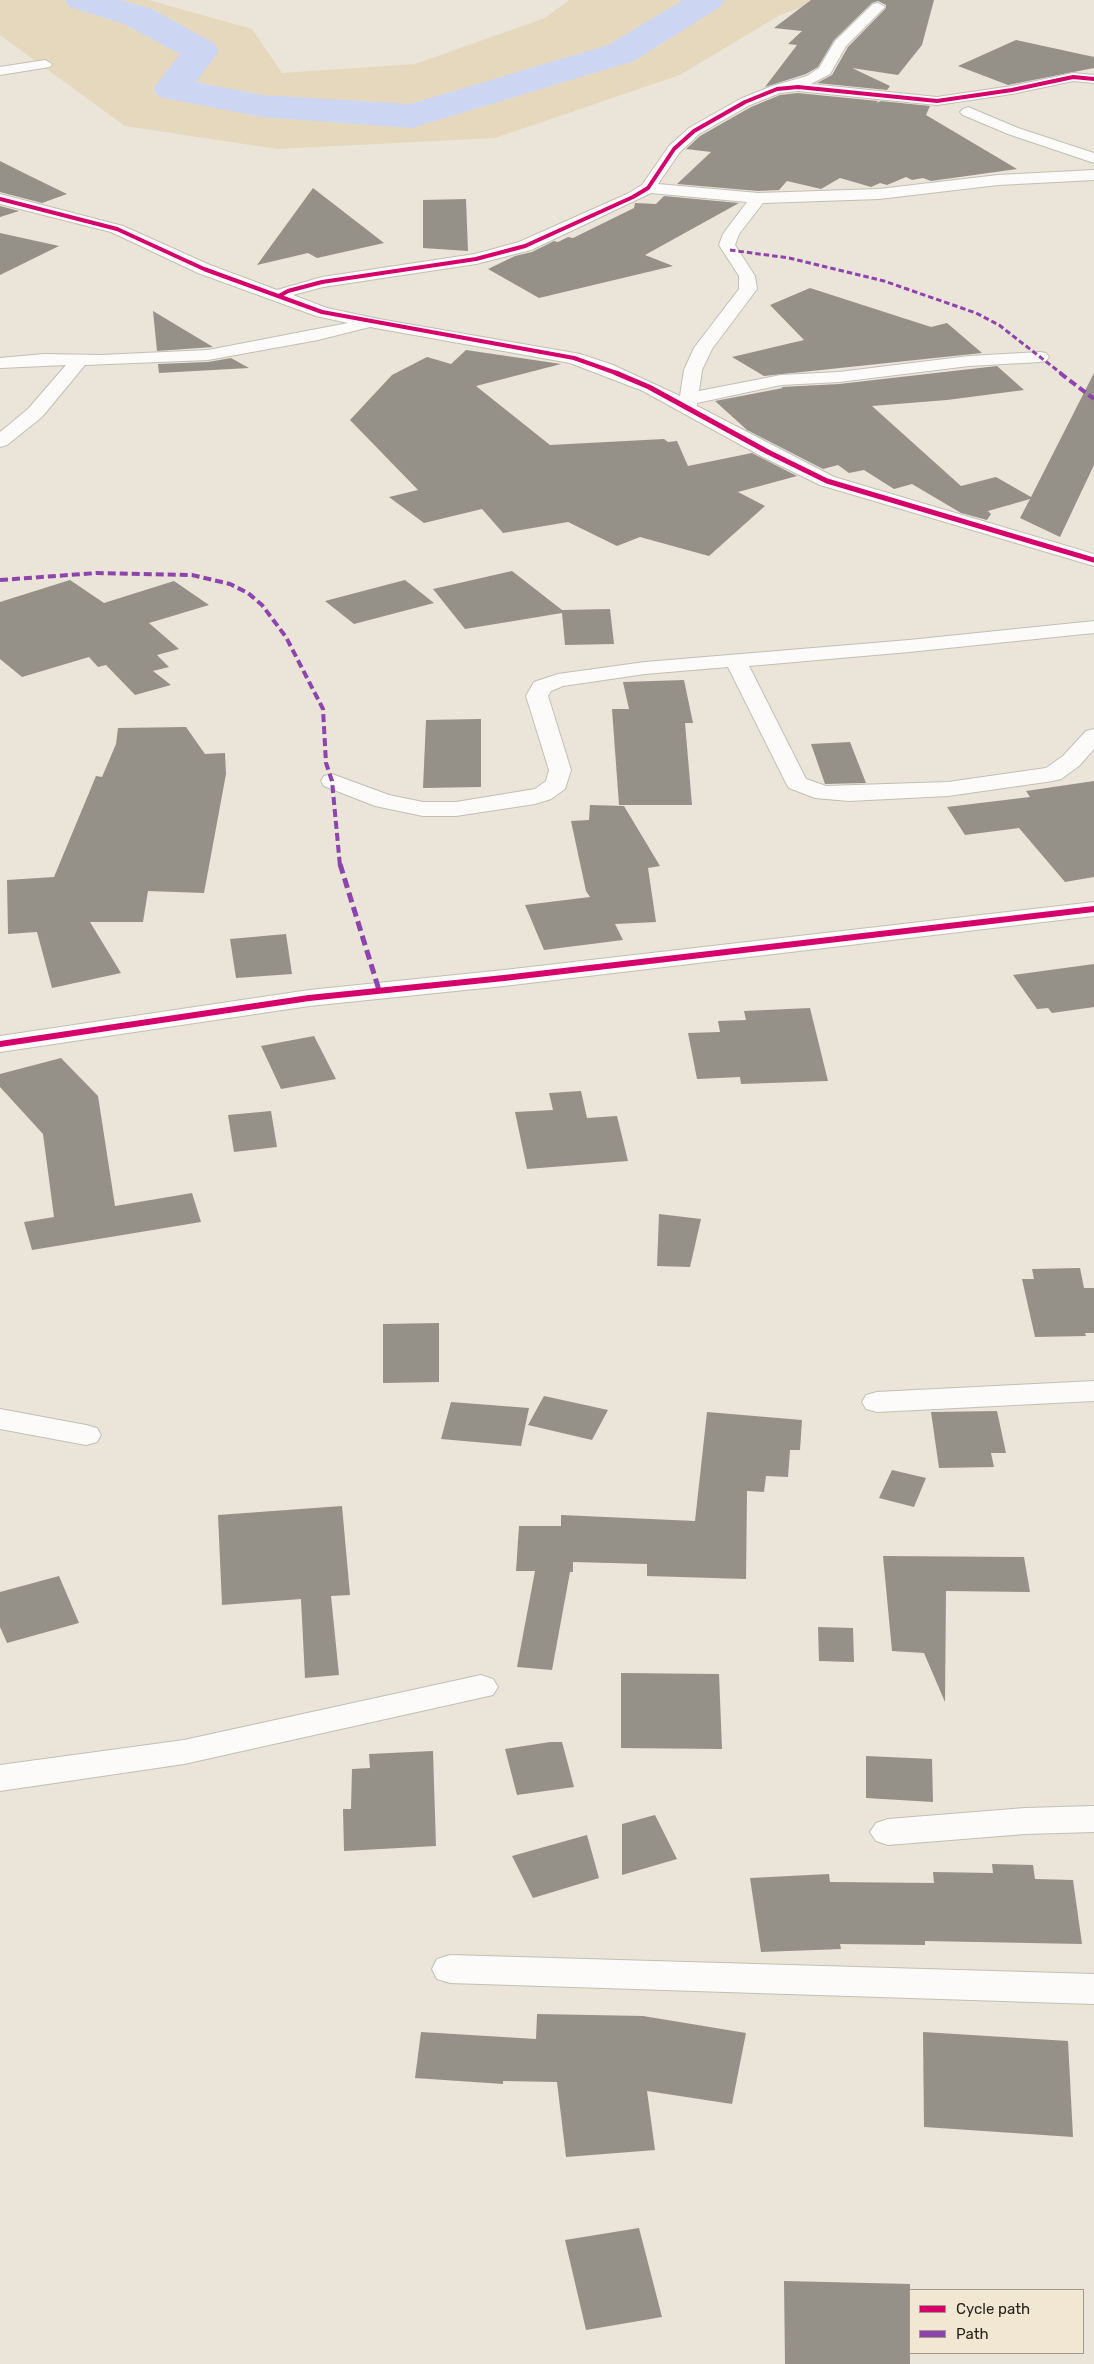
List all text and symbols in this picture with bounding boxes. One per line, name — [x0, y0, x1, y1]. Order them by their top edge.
legend — [909, 2289, 1084, 2354]
text: Cycle path — [956, 2300, 1030, 2318]
text: Path — [956, 2325, 989, 2343]

